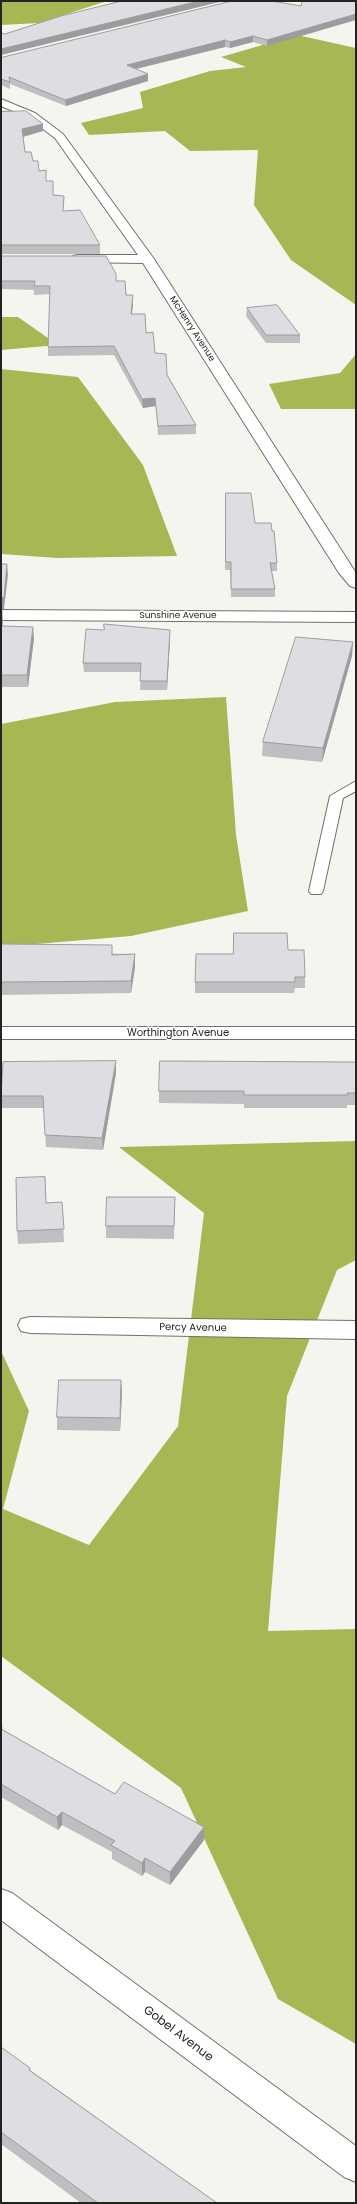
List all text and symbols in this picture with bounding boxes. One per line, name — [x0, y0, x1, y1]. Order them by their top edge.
street label: McHenry Avenue — [167, 294, 217, 364]
street label: Sunshine Avenue — [139, 611, 217, 621]
street label: Worthington Avenue — [127, 1027, 229, 1039]
street label: Percy Avenue — [159, 1321, 227, 1335]
street label: Gobel Avenue — [140, 2003, 216, 2065]

